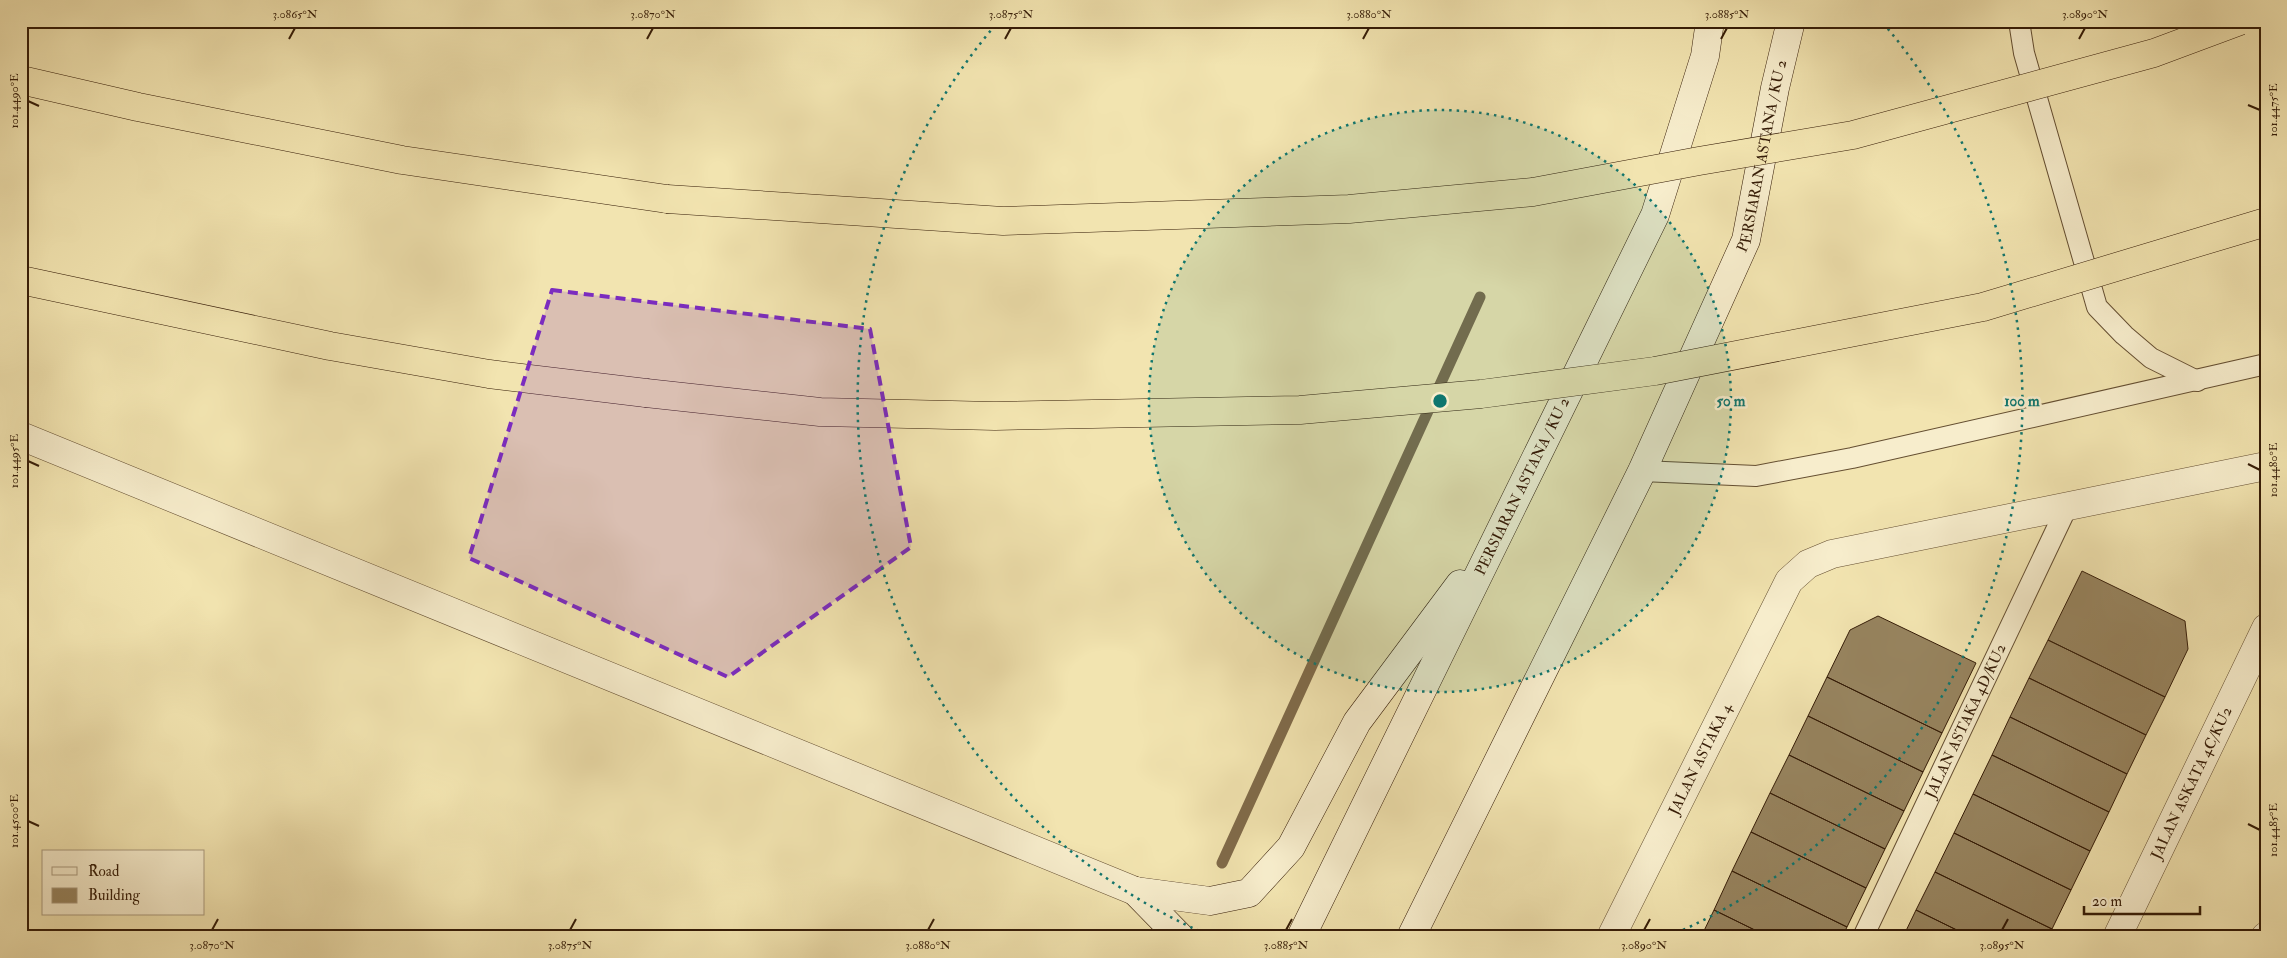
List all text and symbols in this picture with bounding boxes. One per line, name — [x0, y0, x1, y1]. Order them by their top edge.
text: 3.0865°N — [272, 7, 318, 22]
text: 3.0870°N — [630, 7, 676, 22]
text: 3.0875°N — [989, 7, 1033, 22]
text: 3.0880°N — [1346, 7, 1392, 22]
text: 3.0885°N — [1705, 7, 1750, 22]
text: 3.0890°N — [2062, 7, 2108, 22]
street label: PERSIARAN ASTANA / KU 2 — [1732, 57, 1791, 255]
text: 101.4490°E — [7, 73, 22, 129]
text: 101.4475°E — [2266, 83, 2281, 137]
centre of rings — [1431, 392, 1449, 410]
text: 50 m — [1717, 392, 1746, 411]
text: 100 m — [2004, 392, 2040, 411]
street label: PERSIARAN ASTANA / KU 2 — [1470, 394, 1574, 578]
text: 101.4495°E — [7, 433, 22, 488]
text: 101.4480°E — [2266, 442, 2281, 497]
street label: JALAN ASTAKA 4D/KU2 — [1920, 640, 2010, 803]
street label: JALAN ASTAKA 4 — [1664, 699, 1736, 819]
street label: JALAN ASKATA 4C/KU2 — [2146, 703, 2236, 864]
text: 101.4500°E — [7, 794, 22, 848]
text: 101.4485°E — [2266, 803, 2281, 857]
legend — [42, 850, 205, 916]
text: Road — [88, 862, 120, 881]
scale bar — [2084, 883, 2201, 915]
text: Building — [88, 886, 140, 905]
text: 20 m — [2092, 892, 2122, 911]
text: 3.0870°N — [189, 938, 235, 953]
text: 3.0875°N — [548, 938, 592, 953]
text: 3.0880°N — [905, 938, 951, 953]
text: 3.0885°N — [1264, 938, 1309, 953]
text: 3.0890°N — [1621, 938, 1667, 953]
text: 3.0895°N — [1979, 938, 2025, 953]

